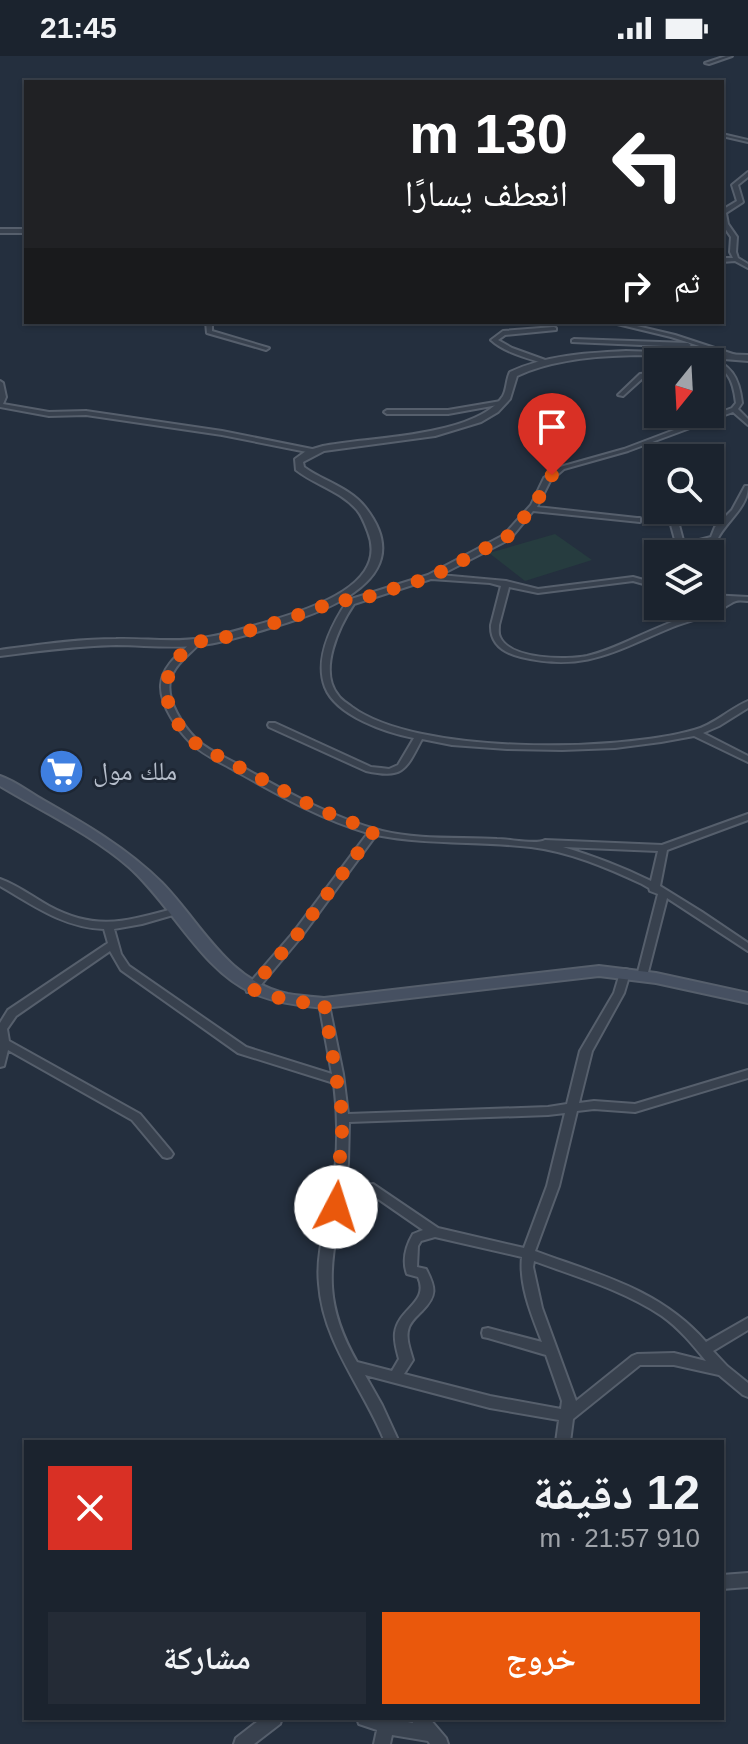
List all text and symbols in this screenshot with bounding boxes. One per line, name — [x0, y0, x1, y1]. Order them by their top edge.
text: 21:45 — [40, 11, 117, 44]
text: 130 m — [409, 102, 568, 165]
icon: left — [596, 112, 700, 216]
text: انعطف يسارًا — [405, 173, 568, 214]
icon: right — [614, 264, 658, 308]
text: ثم — [674, 266, 700, 299]
north arrow — [644, 348, 724, 428]
map controls — [644, 348, 724, 620]
pin — [518, 393, 586, 475]
icon: arrive — [530, 405, 574, 449]
button: search — [644, 444, 724, 524]
button: layers — [644, 540, 724, 620]
supermarket icon: ملك مول — [38, 747, 86, 795]
place label: ملك مول — [93, 756, 177, 787]
position arrow — [294, 1165, 378, 1249]
button: close — [48, 1466, 132, 1550]
text: 12 دقيقة — [532, 1466, 700, 1519]
text: 910 m · 21:57 — [540, 1523, 700, 1553]
button: مشاركة — [48, 1612, 366, 1704]
button: خروج — [382, 1612, 700, 1704]

